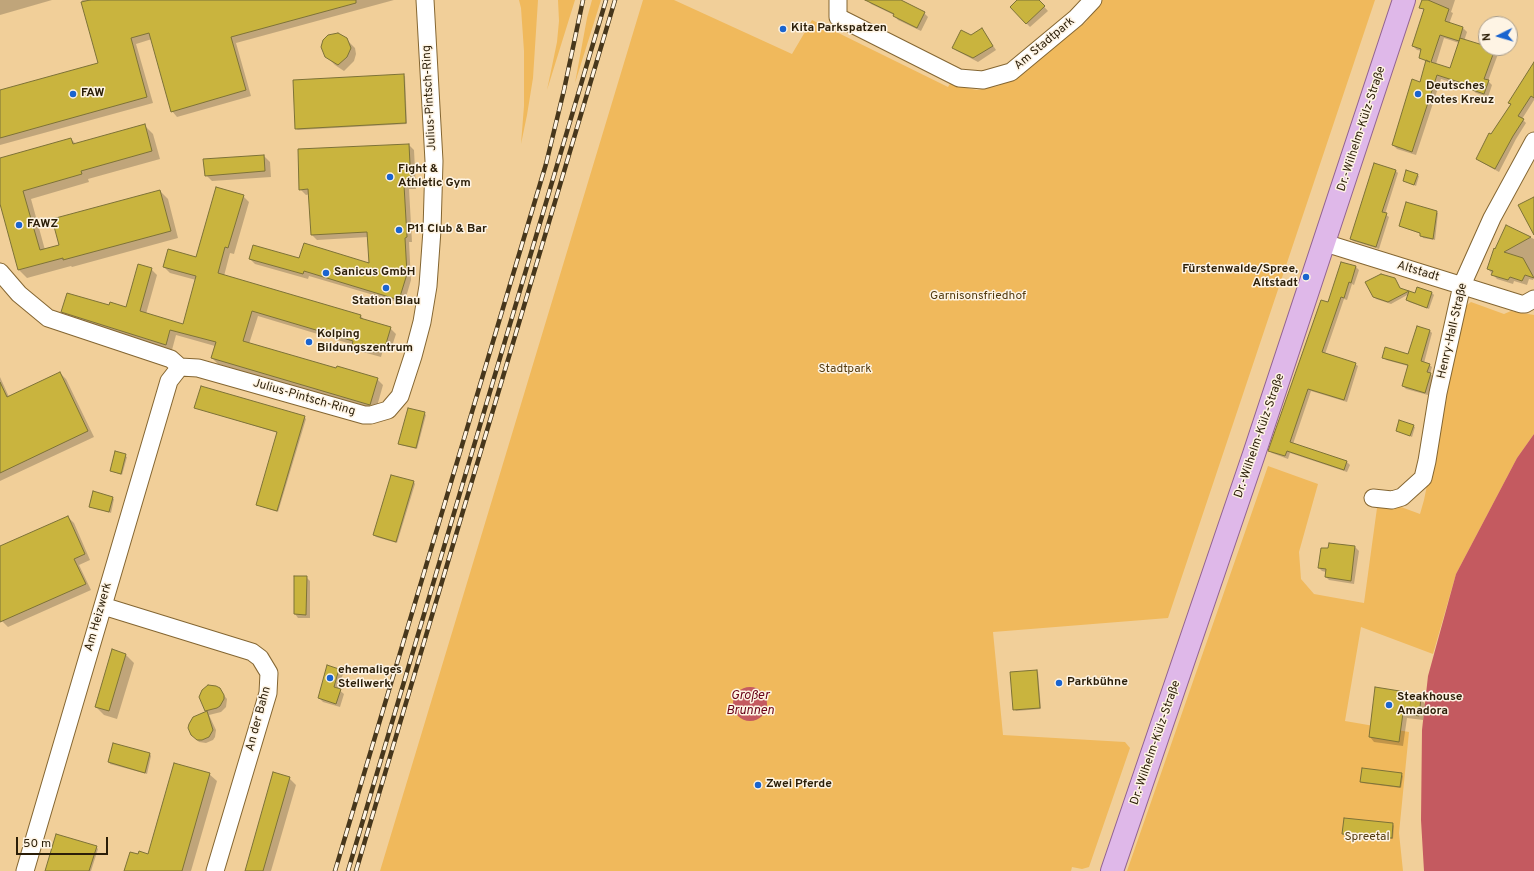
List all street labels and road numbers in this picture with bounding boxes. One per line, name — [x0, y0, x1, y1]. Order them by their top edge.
street label: Am Stadtpark — [1012, 15, 1078, 73]
street label: Julius-Pintsch-Ring — [420, 45, 440, 151]
street label: Dr.-Wilhelm-Külz-Straße — [1335, 65, 1389, 193]
street label: Altstadt — [1395, 259, 1441, 285]
street label: Henry-Hall-Straße — [1435, 282, 1471, 380]
street label: Dr.-Wilhelm-Külz-Straße — [1232, 372, 1288, 500]
street label: Julius-Pintsch-Ring — [251, 376, 357, 420]
street label: Am Heizwerk — [82, 581, 116, 653]
street label: Dr.-Wilhelm-Külz-Straße — [1128, 679, 1184, 807]
street label: An der Bahn — [243, 685, 275, 753]

